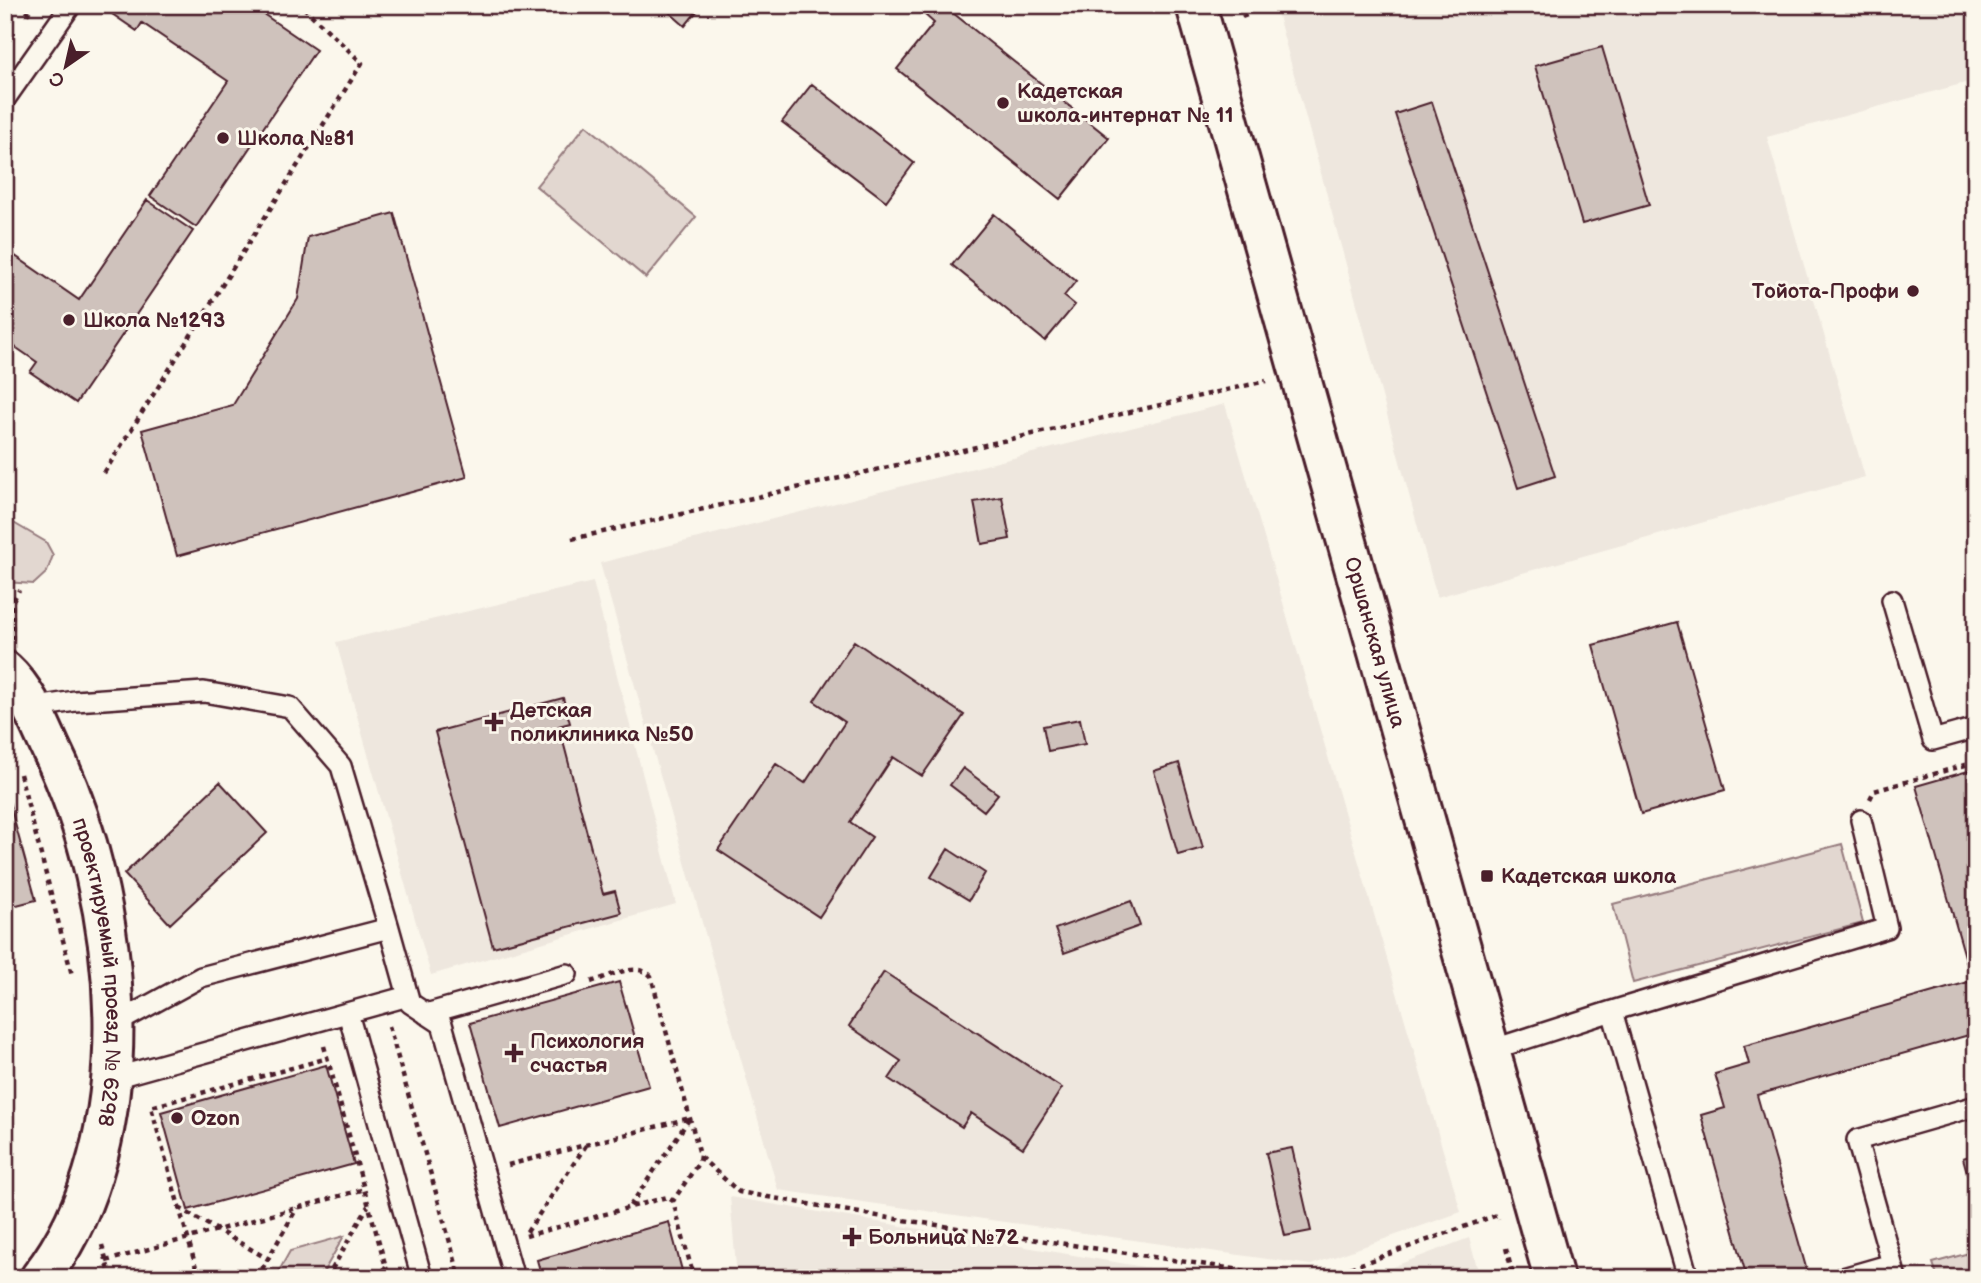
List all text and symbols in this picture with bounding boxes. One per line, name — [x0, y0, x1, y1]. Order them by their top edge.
north arrow — [32, 32, 102, 102]
text: С — [45, 66, 69, 92]
place label: Кадетская школа-интернат № 11 — [1017, 79, 1233, 128]
marker: Кадетская школа-интернат № 11 — [995, 95, 1011, 111]
place label: Школа №81 — [237, 126, 355, 151]
marker: Школа №81 — [215, 130, 231, 146]
place label: Тойота-Профи — [1752, 279, 1899, 304]
marker: Тойота-Профи — [1905, 283, 1921, 299]
place label: Школа №1293 — [83, 308, 225, 333]
marker: Школа №1293 — [61, 312, 77, 328]
street label: Оршанская улица — [1339, 554, 1411, 731]
place label: Детская поликлиника №50 — [510, 698, 694, 747]
marker: Детская поликлиника №50 — [484, 712, 504, 732]
street label: проектируемый проезд № 6298 — [67, 814, 126, 1128]
place label: Кадетская школа — [1501, 864, 1677, 889]
marker: Кадетская школа — [1479, 868, 1495, 884]
place label: Психология счастья — [530, 1029, 645, 1078]
marker: Психология счастья — [504, 1043, 524, 1063]
place label: Ozon — [191, 1106, 240, 1131]
marker: Ozon — [169, 1110, 185, 1126]
place label: Больница №72 — [868, 1225, 1019, 1250]
marker: Больница №72 — [842, 1227, 862, 1247]

